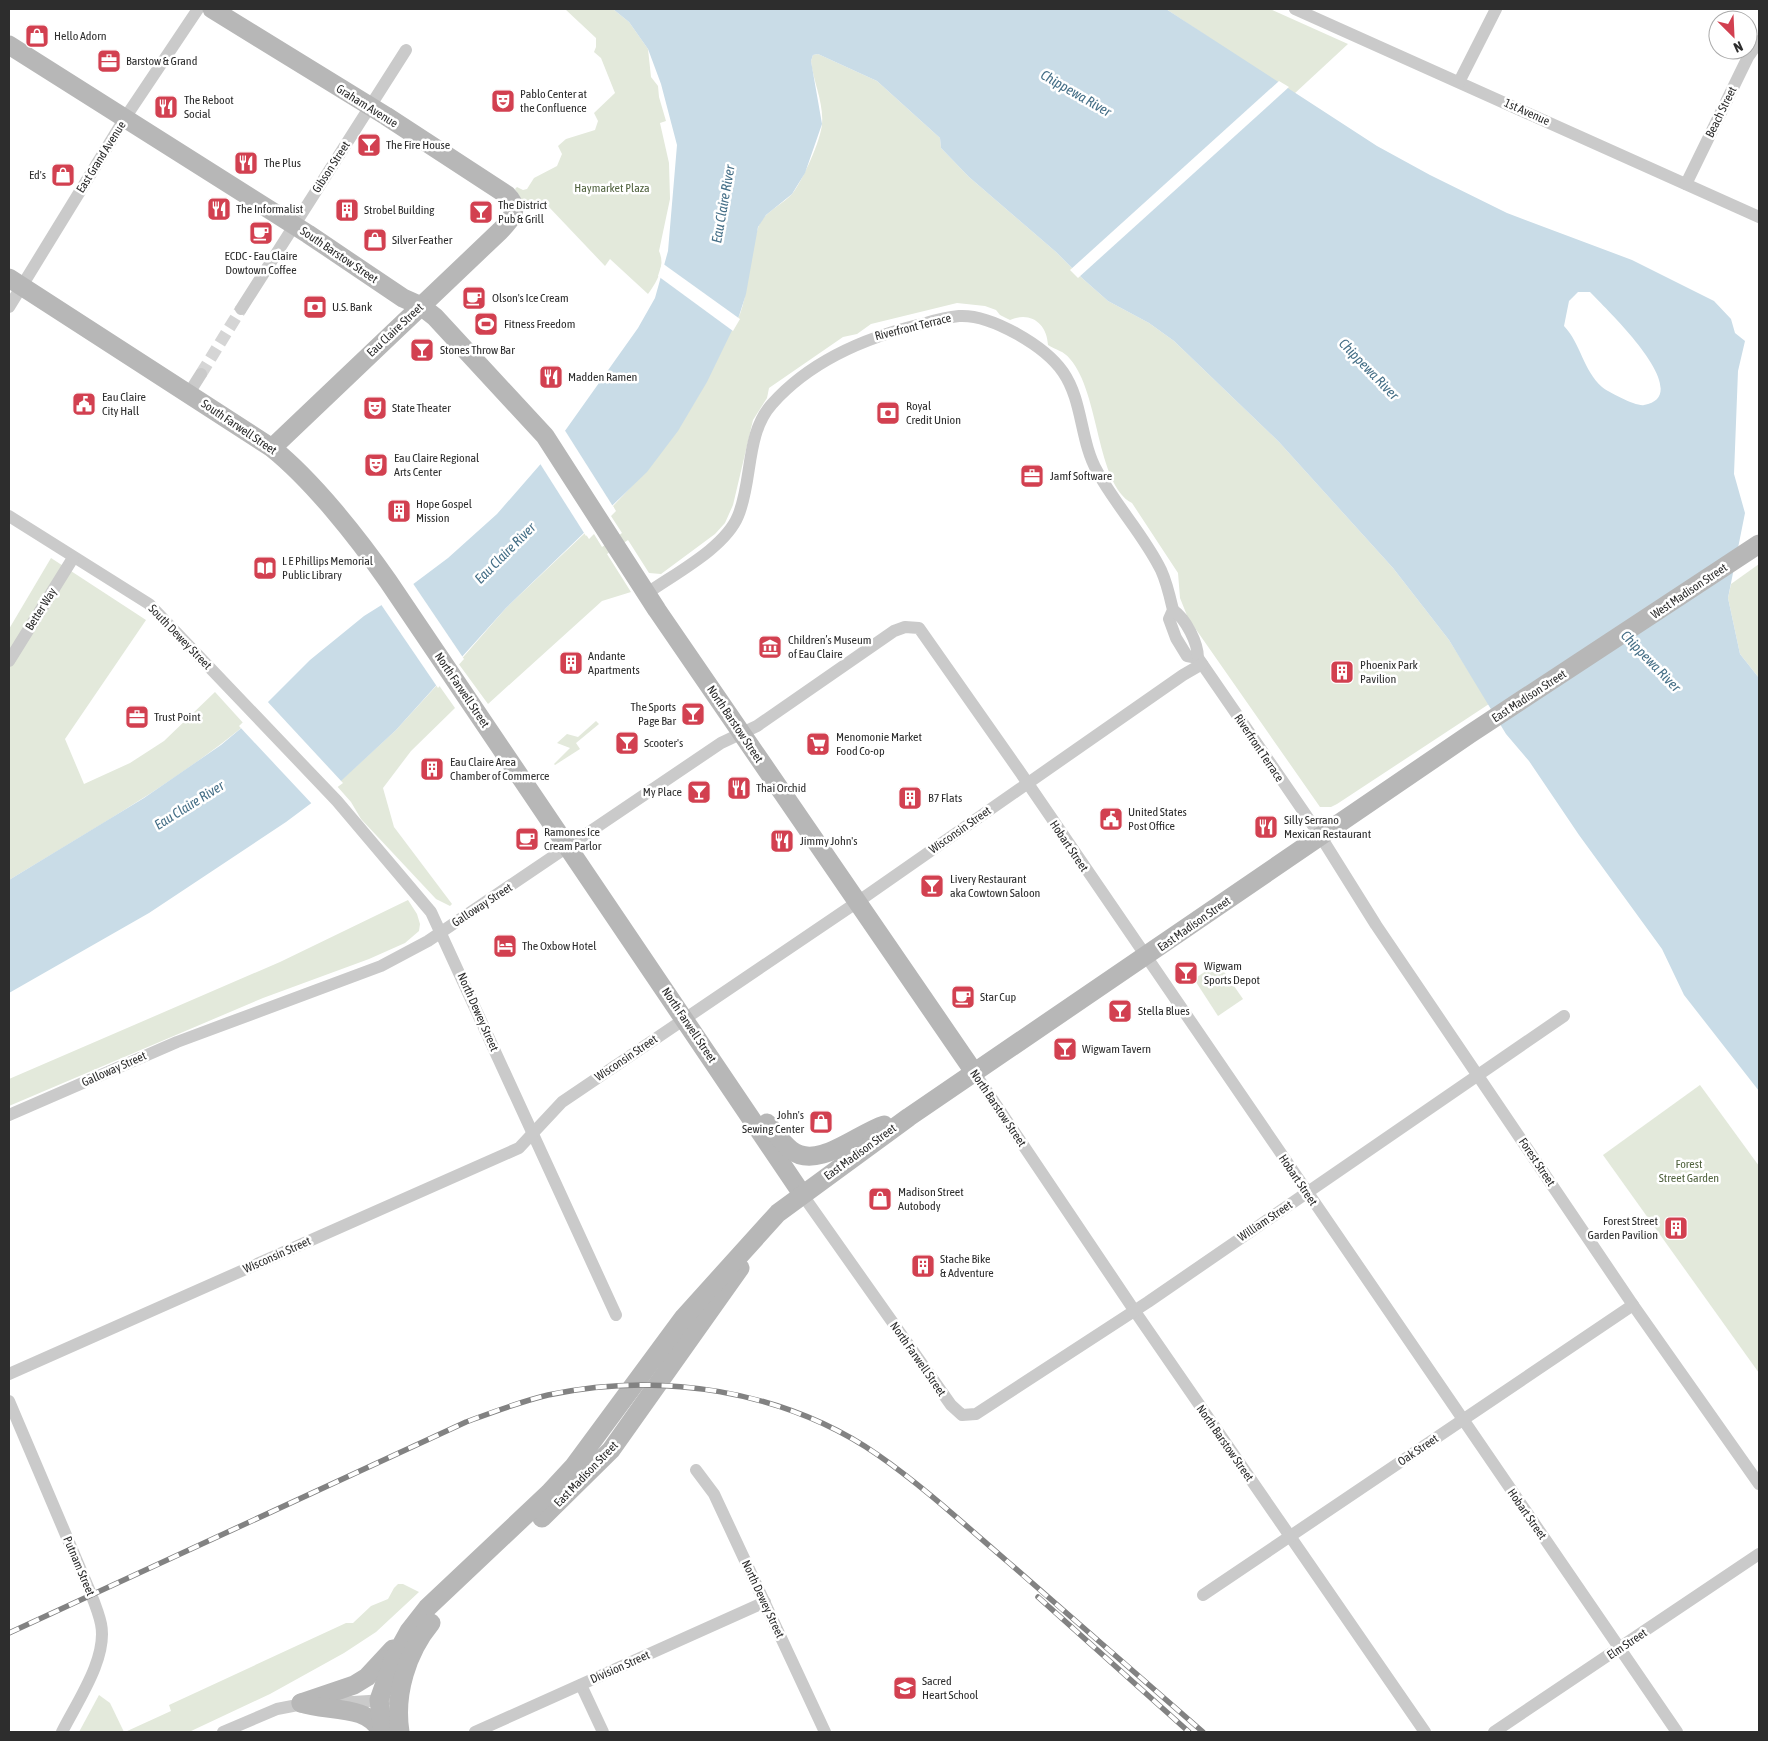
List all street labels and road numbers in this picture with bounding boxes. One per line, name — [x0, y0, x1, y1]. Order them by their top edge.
street label: Graham Avenue — [334, 81, 400, 131]
street label: Beach Street — [1703, 84, 1740, 140]
street label: 1st Avenue — [1502, 96, 1552, 128]
street label: East Grand Avenue — [73, 119, 129, 195]
street label: Gibson Street — [309, 138, 353, 195]
street label: South Barstow Street — [298, 224, 381, 286]
street label: Eau Claire Street — [364, 300, 427, 360]
street label: Riverfront Terrace — [873, 311, 953, 343]
street label: South Farwell Street — [199, 397, 280, 458]
street label: West Madison Street — [1648, 560, 1730, 622]
street label: Better Way — [22, 585, 60, 633]
street label: South Dewey Street — [146, 602, 215, 673]
street label: North Farwell Street — [432, 650, 493, 731]
street label: East Madison Street — [1489, 666, 1569, 725]
street label: North Barstow Street — [704, 683, 766, 766]
street label: Riverfront Terrace — [1231, 712, 1287, 784]
street label: Wisconsin Street — [926, 803, 994, 856]
street label: Hobart Street — [1047, 818, 1092, 875]
street label: Galloway Street — [449, 880, 515, 930]
street label: East Madison Street — [1155, 893, 1234, 954]
street label: North Dewey Street — [454, 971, 502, 1054]
street label: North Farwell Street — [659, 985, 720, 1066]
street label: Wisconsin Street — [592, 1032, 660, 1084]
street label: Galloway Street — [80, 1048, 149, 1089]
street label: North Barstow Street — [967, 1067, 1029, 1150]
street label: East Madison Street — [821, 1121, 899, 1183]
street label: Forest Street — [1516, 1135, 1558, 1189]
street label: Hobart Street — [1276, 1152, 1321, 1209]
street label: William Street — [1235, 1197, 1295, 1244]
street label: Wisconsin Street — [241, 1234, 313, 1276]
street label: North Farwell Street — [887, 1319, 949, 1399]
street label: North Barstow Street — [1193, 1402, 1257, 1484]
street label: Oak Street — [1395, 1431, 1441, 1469]
street label: East Madison Street — [551, 1438, 621, 1510]
street label: Hobart Street — [1504, 1486, 1550, 1543]
street label: Putnam Street — [60, 1534, 98, 1598]
street label: North Dewey Street — [739, 1558, 787, 1641]
street label: Elm Street — [1604, 1625, 1650, 1662]
street label: Division Street — [588, 1647, 652, 1686]

